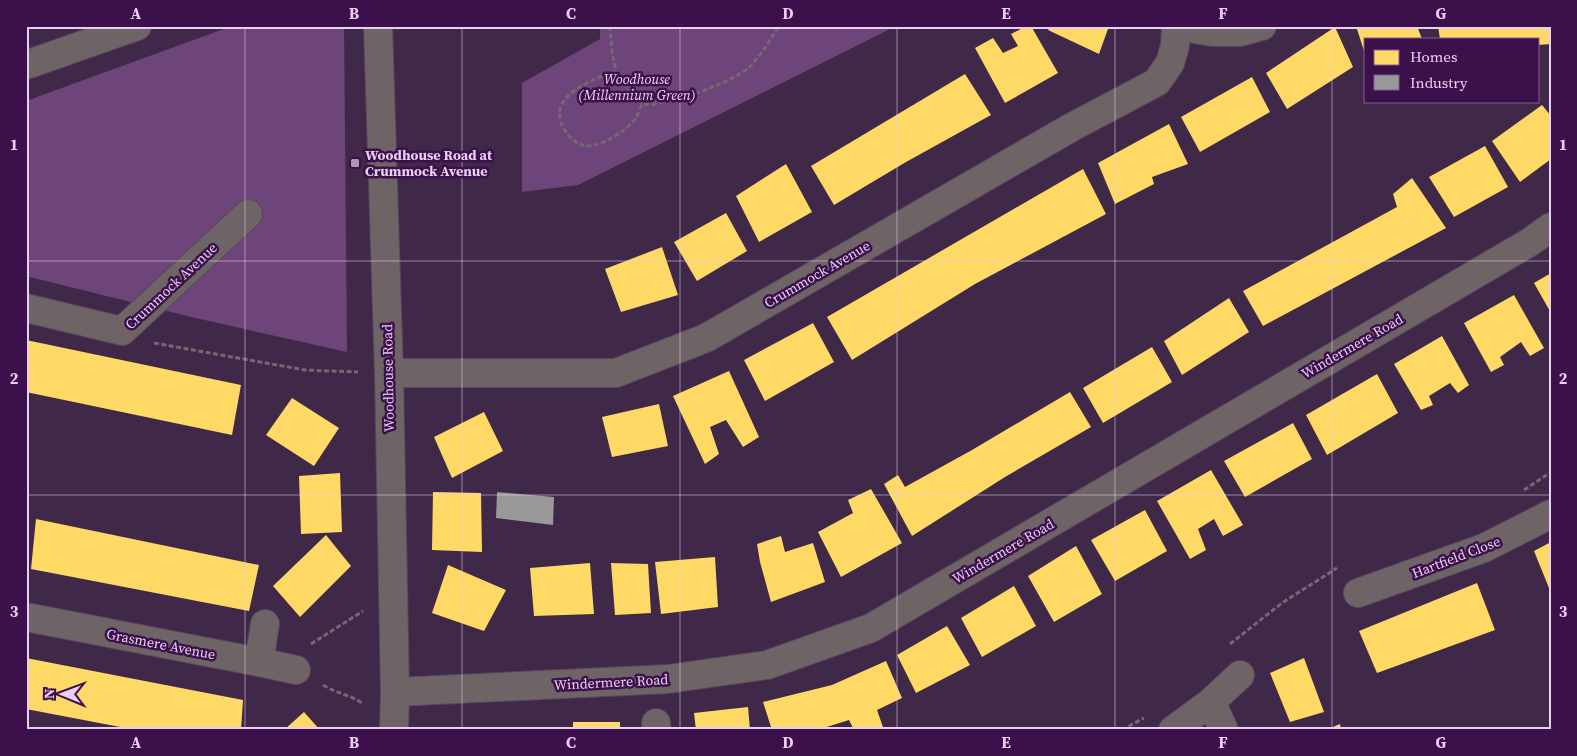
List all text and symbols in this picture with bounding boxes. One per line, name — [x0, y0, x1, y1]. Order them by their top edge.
text: A — [131, 2, 142, 24]
text: B — [349, 2, 360, 24]
text: C — [566, 2, 576, 24]
text: D — [782, 2, 794, 24]
text: E — [1001, 2, 1011, 24]
text: F — [1218, 2, 1228, 24]
text: G — [1436, 2, 1447, 24]
legend — [1364, 38, 1540, 102]
text: Homes — [1410, 46, 1457, 67]
park label: Woodhouse (Millennium Green) — [578, 69, 696, 105]
text: Industry — [1410, 72, 1468, 93]
text: 1 — [10, 133, 18, 155]
text: 1 — [1559, 133, 1567, 155]
place label: Woodhouse Road at Crummock Avenue — [365, 145, 493, 181]
marker: Woodhouse Road at Crummock Avenue — [349, 157, 361, 169]
street label: Crummock Avenue — [760, 235, 874, 313]
street label: Crummock Avenue — [121, 238, 221, 334]
street label: Windermere Road — [1297, 309, 1407, 383]
street label: Woodhouse Road — [377, 324, 399, 432]
text: 2 — [10, 367, 19, 389]
text: 2 — [1559, 367, 1568, 389]
street label: Windermere Road — [948, 514, 1058, 588]
street label: Hartfield Close — [1409, 531, 1503, 583]
text: 3 — [10, 600, 19, 622]
text: 3 — [1559, 600, 1568, 622]
street label: Grasmere Avenue — [105, 624, 217, 664]
north arrow — [38, 668, 88, 718]
street label: Windermere Road — [553, 669, 669, 695]
text: N — [39, 688, 59, 699]
text: A — [131, 731, 142, 753]
text: B — [349, 731, 360, 753]
text: C — [566, 731, 576, 753]
text: D — [782, 731, 794, 753]
text: E — [1001, 731, 1011, 753]
text: F — [1218, 731, 1228, 753]
text: G — [1436, 731, 1447, 753]

